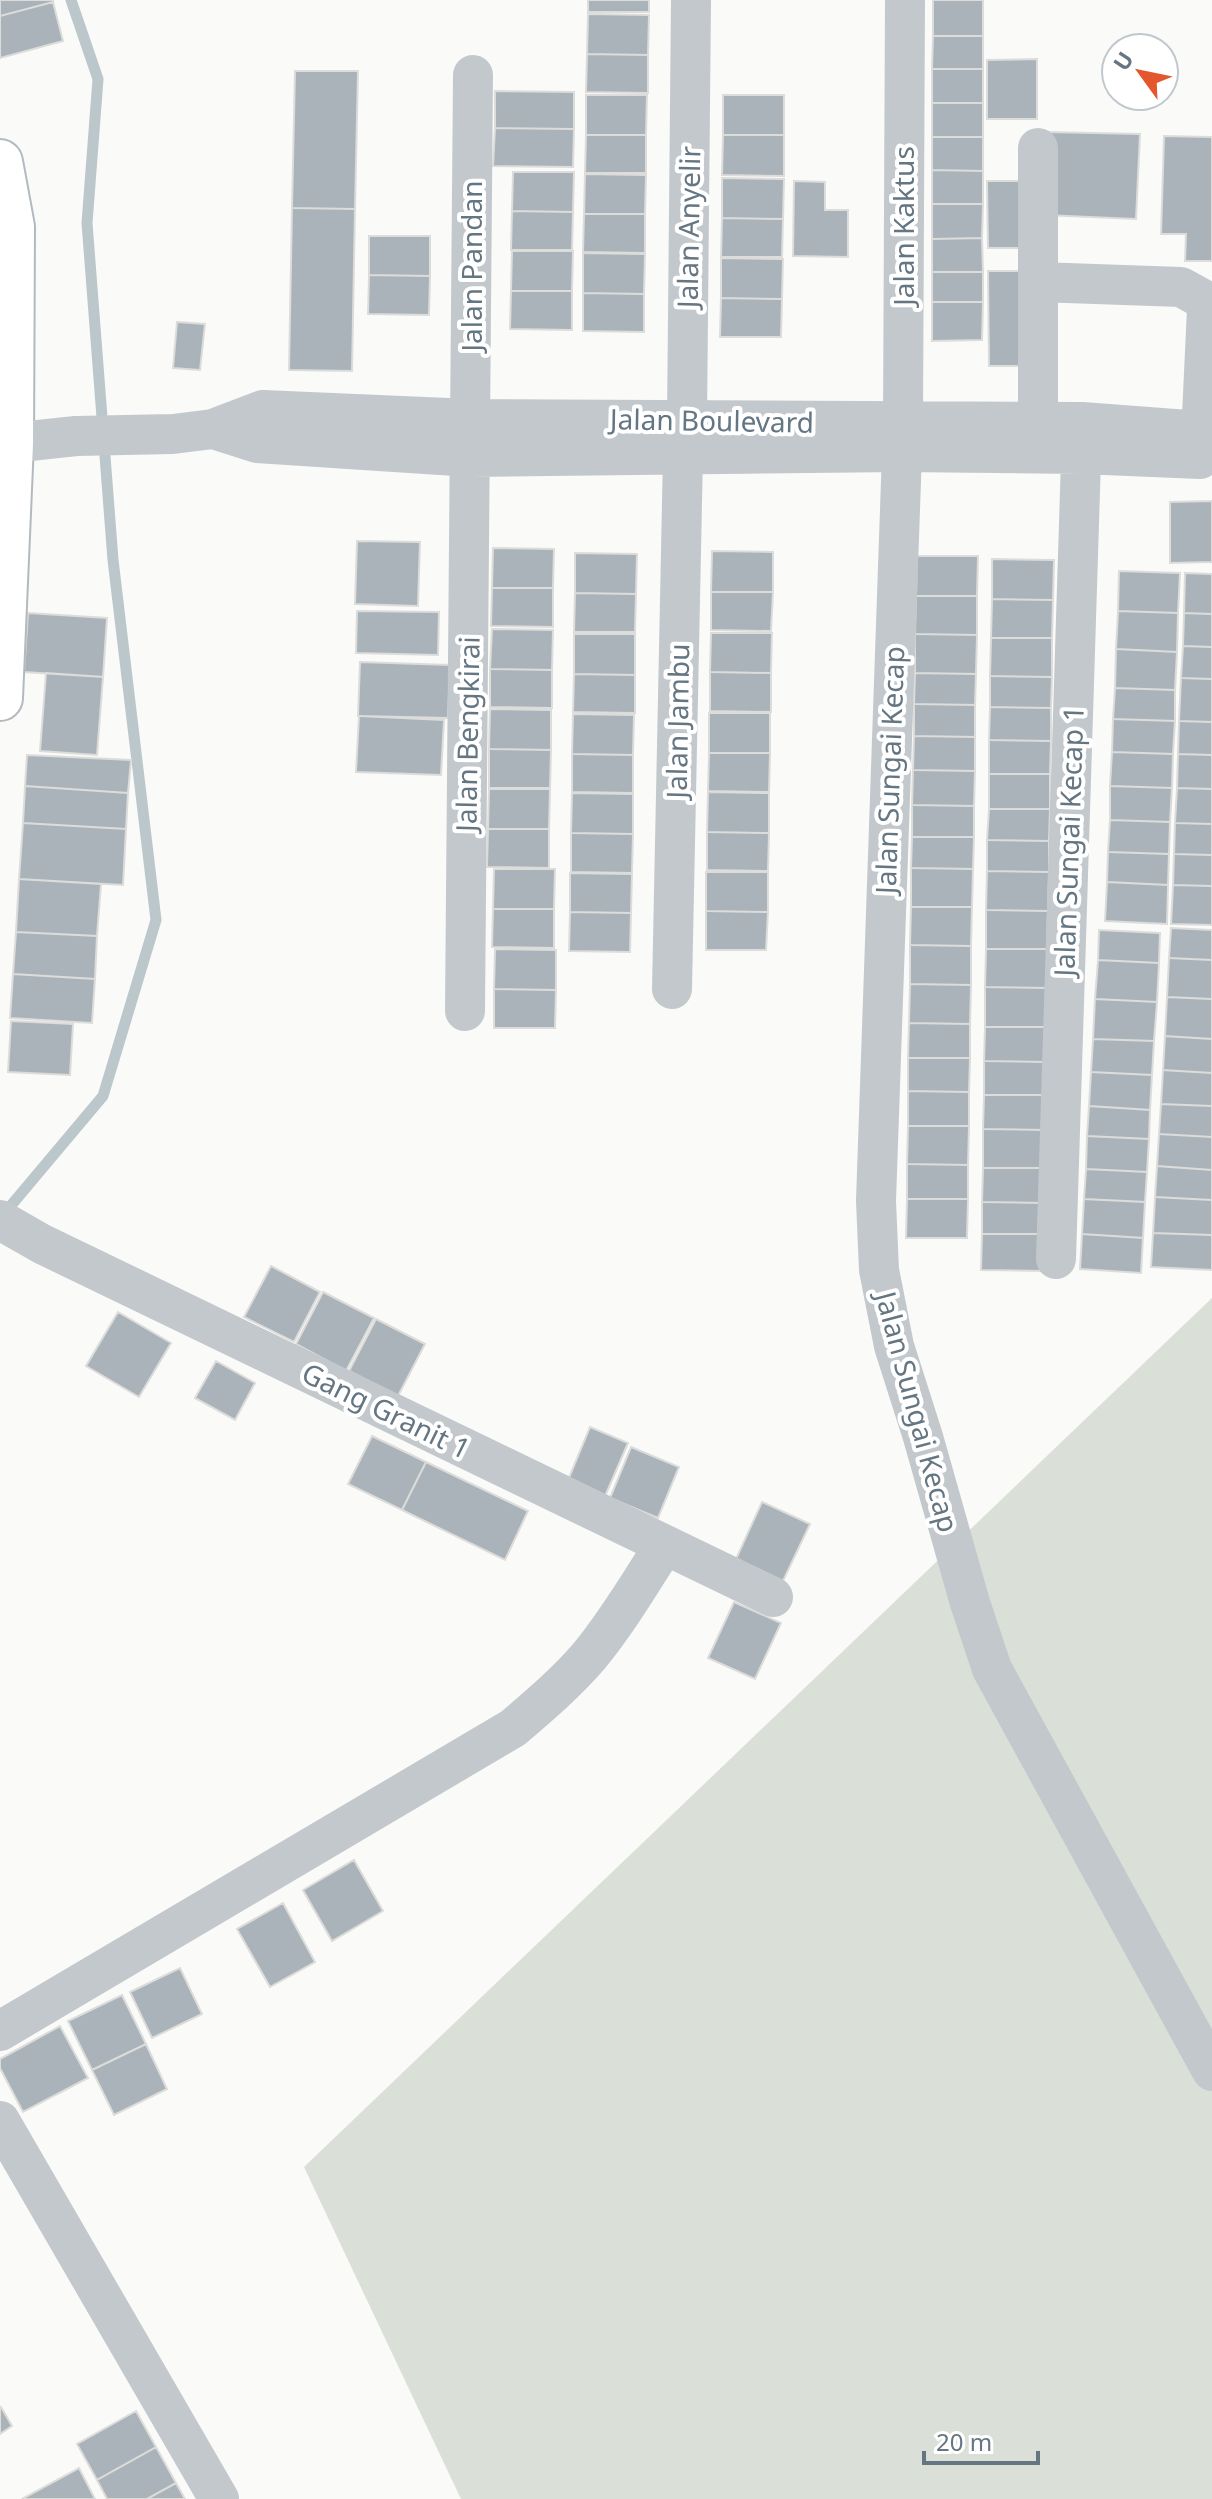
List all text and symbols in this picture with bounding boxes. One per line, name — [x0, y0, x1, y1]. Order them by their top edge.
north arrow — [1100, 32, 1180, 112]
text: U — [1105, 45, 1139, 76]
street label: Jalan Anyelir — [668, 145, 708, 311]
street label: Jalan Kaktus — [884, 146, 922, 309]
street label: Jalan Pandan — [452, 180, 490, 355]
street label: Jalan Boulevard — [607, 399, 814, 441]
street label: Jalan Bengkirai — [446, 636, 488, 835]
street label: Jalan Jambu — [657, 643, 697, 802]
street label: Jalan Sungai Kecap — [866, 645, 912, 897]
street label: Jalan Sungai Kecap 1 — [1044, 705, 1092, 980]
street label: Jalan Sungai Kecap — [867, 1284, 968, 1536]
street label: Gang Granit 1 — [296, 1353, 477, 1467]
scale bar — [924, 2415, 1038, 2465]
text: 20 m — [936, 2425, 992, 2458]

